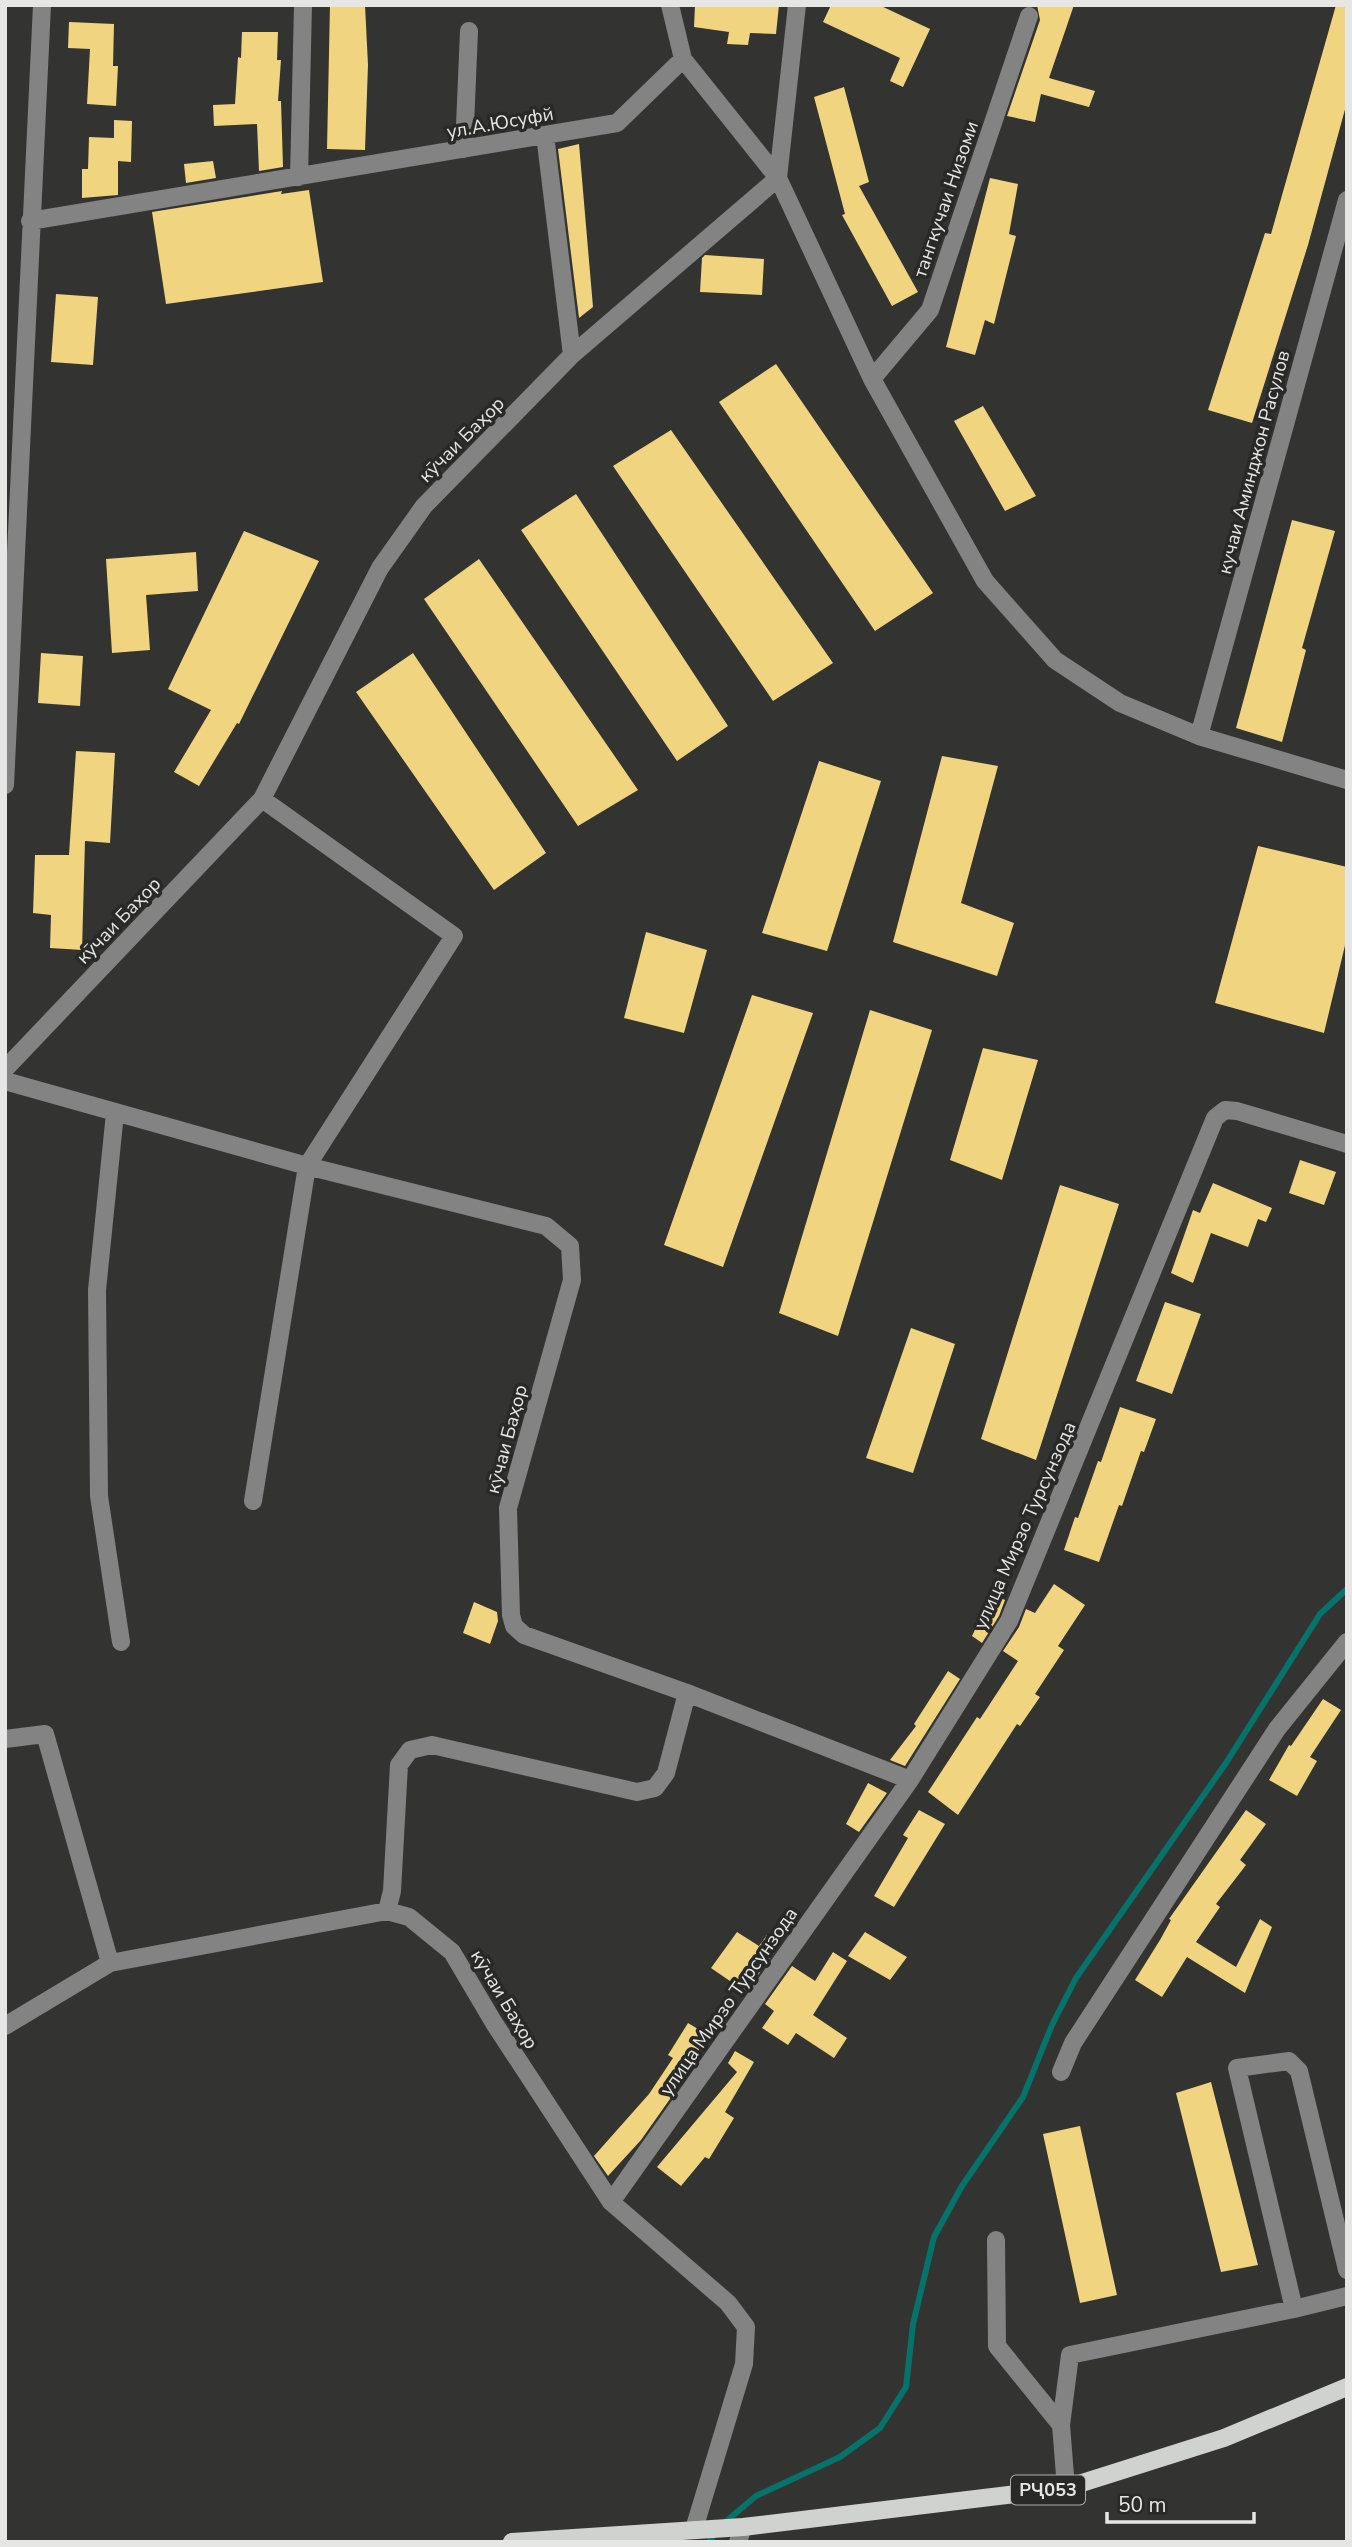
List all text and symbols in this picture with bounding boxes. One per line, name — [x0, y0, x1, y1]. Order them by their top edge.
street label: ул.А.Юсуфй — [445, 101, 556, 145]
street label: тангкучаи Низоми — [907, 118, 985, 281]
street label: кучаи Аминджон Расулов — [1212, 347, 1296, 577]
street label: кӯчаи Баҳор — [413, 391, 510, 488]
street label: кӯчаи Баҳор — [71, 871, 167, 970]
street label: кӯчаи Баҳор — [480, 1382, 534, 1497]
street label: улица Мирзо Турсунзода — [967, 1418, 1082, 1633]
street label: улица Мирзо Турсунзода — [654, 1902, 804, 2101]
street label: кӯчаи Баҳор — [464, 1945, 544, 2054]
road number: РҶ053 — [1011, 2476, 1085, 2504]
scale bar — [1107, 2480, 1254, 2524]
text: 50 m — [1118, 2491, 1167, 2519]

